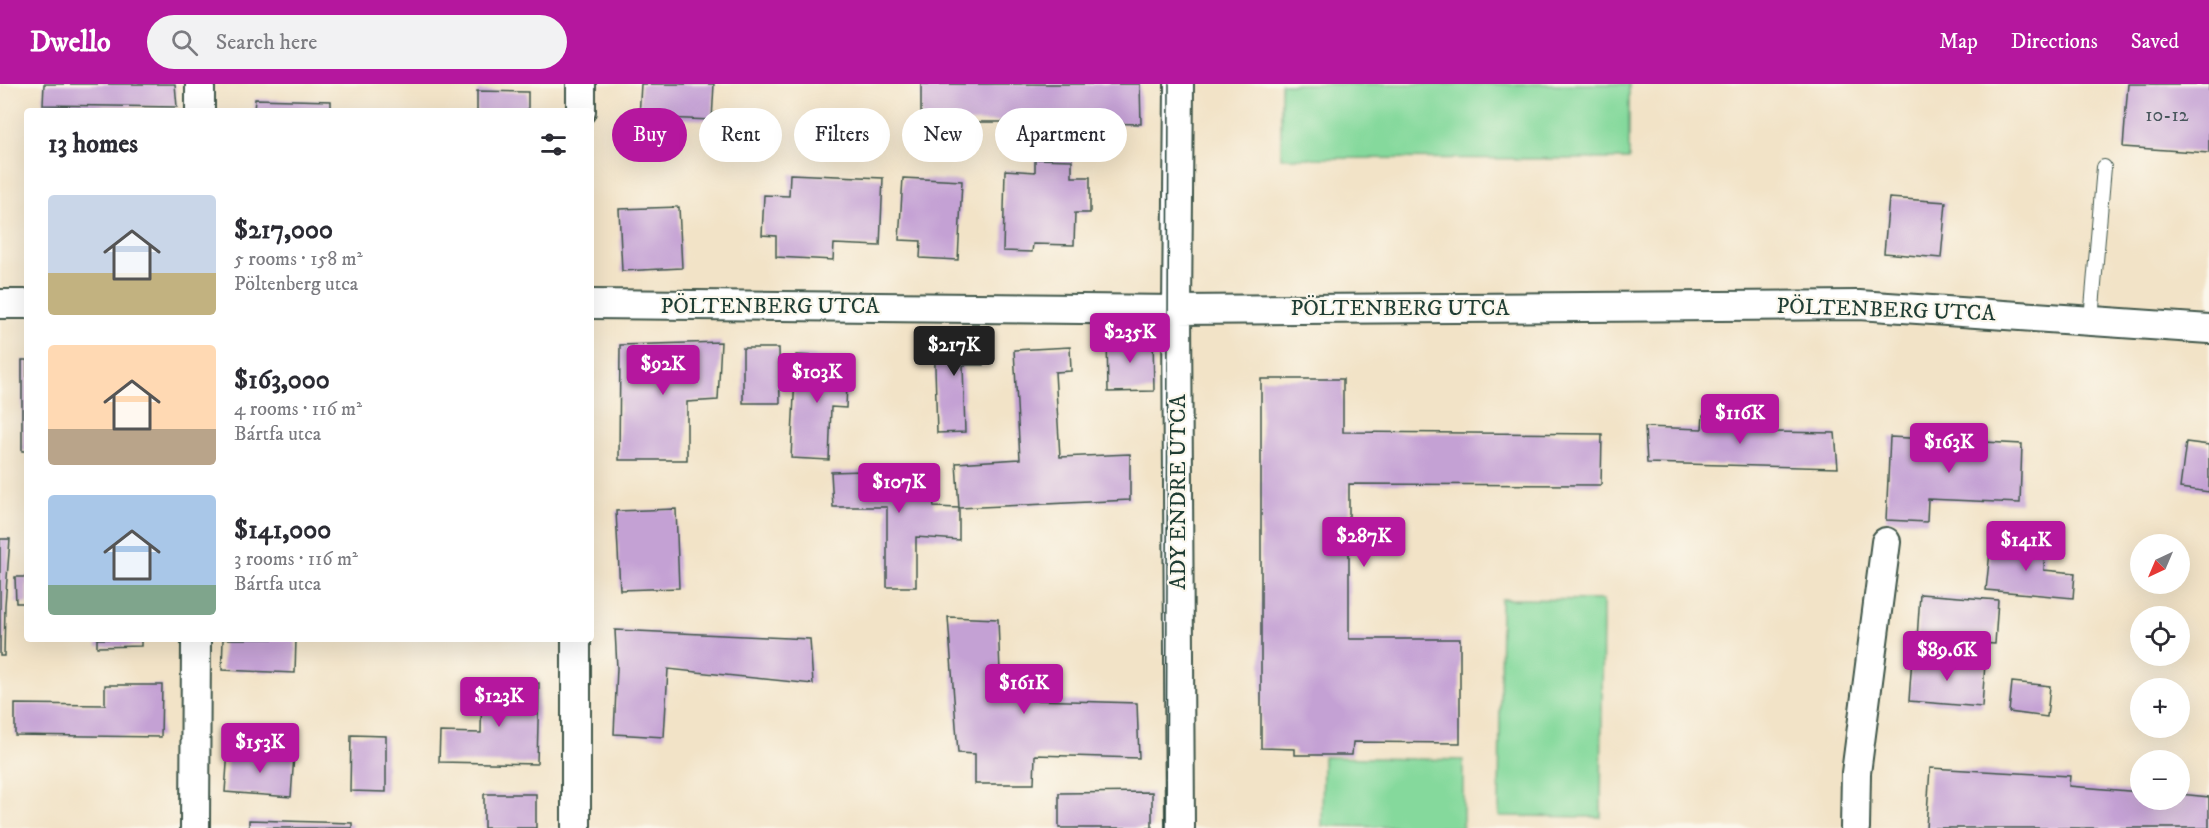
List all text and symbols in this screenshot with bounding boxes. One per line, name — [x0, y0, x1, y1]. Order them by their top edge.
search box — [147, 15, 567, 69]
text: Dwello — [30, 25, 111, 60]
icon: search — [168, 26, 201, 59]
text: Search here — [216, 29, 317, 56]
text: Map — [1939, 29, 1978, 55]
text: Directions — [2011, 29, 2098, 55]
text: Saved — [2131, 29, 2179, 55]
house number: 10-12 — [2145, 103, 2189, 128]
chip: Buy — [612, 108, 687, 162]
chip: Rent — [699, 108, 782, 162]
chip: Filters — [794, 108, 890, 162]
chip: New — [902, 108, 983, 162]
chip: Apartment — [995, 108, 1127, 162]
text: 13 homes — [48, 128, 138, 161]
icon: filters — [537, 128, 570, 161]
text: $217,000 — [234, 214, 333, 247]
icon: home — [96, 219, 168, 291]
text: 5 rooms · 158 m² — [234, 247, 363, 272]
text: Pöltenberg utca — [234, 272, 358, 297]
street label: PÖLTENBERG UTCA — [660, 293, 881, 320]
street label: PÖLTENBERG UTCA — [1776, 293, 1997, 327]
street label: PÖLTENBERG UTCA — [1290, 295, 1511, 322]
pin: $235K — [1088, 313, 1172, 364]
text: $235K — [1104, 320, 1156, 345]
pin: $217K — [912, 326, 996, 377]
text: $217K — [928, 333, 980, 358]
pin: $92K — [627, 345, 699, 396]
text: $92K — [641, 352, 685, 377]
pin: $103K — [775, 353, 859, 404]
text: $103K — [792, 360, 842, 385]
text: $163,000 — [234, 364, 330, 397]
icon: home — [96, 369, 168, 441]
street label: ADY ENDRE UTCA — [1165, 393, 1192, 590]
pin: $116K — [1698, 394, 1782, 445]
text: 4 rooms · 116 m² — [234, 397, 362, 422]
text: $116K — [1715, 401, 1765, 426]
text: Bártfa utca — [234, 422, 321, 447]
pin: $163K — [1907, 423, 1991, 474]
text: $163K — [1924, 430, 1974, 455]
pin: $107K — [857, 463, 941, 514]
text: $107K — [872, 470, 926, 495]
text: $141,000 — [234, 514, 331, 547]
pin: $287K — [1322, 517, 1406, 568]
icon: home — [96, 519, 168, 591]
pin: $141K — [1984, 521, 2068, 572]
text: $287K — [1336, 524, 1392, 549]
text: $141K — [2000, 528, 2052, 553]
north arrow — [2130, 534, 2190, 594]
map controls — [2130, 534, 2190, 810]
text: 3 rooms · 116 m² — [234, 547, 358, 572]
text: Bártfa utca — [234, 572, 321, 597]
button: locate — [2130, 606, 2190, 666]
pin: $89.6K — [1898, 631, 1996, 682]
text: $89.6K — [1917, 638, 1977, 663]
pin: $161K — [982, 664, 1066, 715]
text: $161K — [999, 671, 1049, 696]
pin: $123K — [457, 677, 541, 728]
button: + — [2130, 678, 2190, 738]
text: $123K — [474, 684, 524, 709]
pin: $153K — [218, 723, 302, 774]
text: $153K — [235, 730, 285, 755]
button: − — [2130, 750, 2190, 810]

